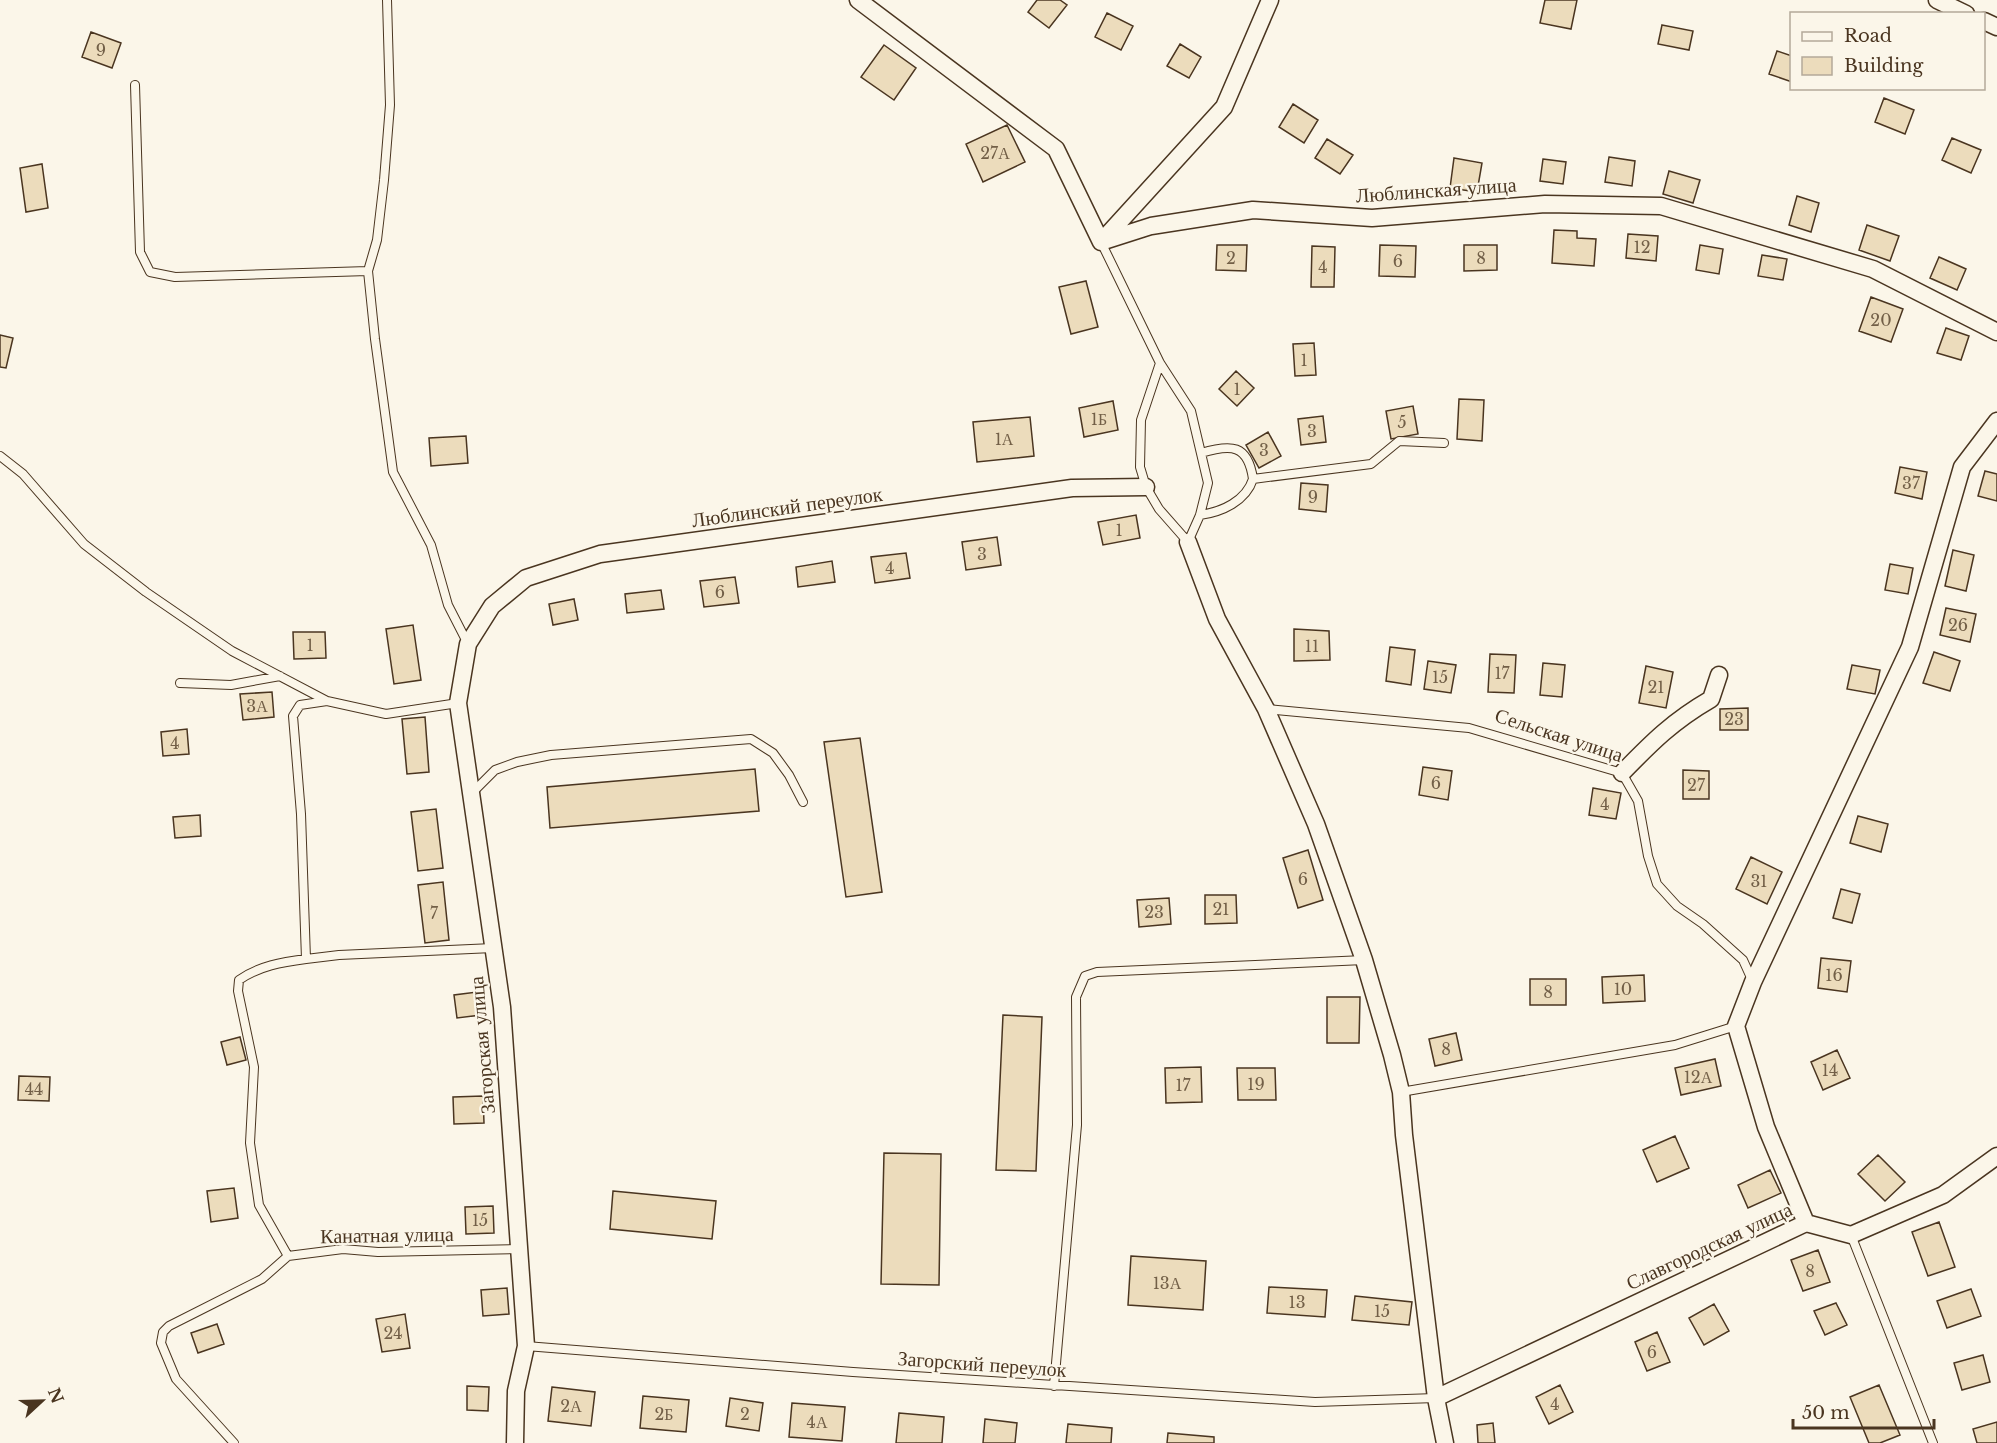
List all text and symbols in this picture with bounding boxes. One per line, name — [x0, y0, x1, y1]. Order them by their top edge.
legend — [1790, 12, 1985, 90]
text: Road — [1844, 25, 1892, 47]
house number: 9 — [96, 40, 106, 60]
text: Building — [1844, 55, 1923, 77]
house number: 27А — [980, 143, 1010, 163]
street label: Люблинская улица — [1355, 172, 1517, 208]
house number: 12 — [1634, 237, 1651, 257]
house number: 2 — [1226, 248, 1236, 268]
house number: 8 — [1476, 248, 1486, 268]
house number: 6 — [1393, 251, 1403, 271]
house number: 4 — [1318, 257, 1328, 277]
house number: 20 — [1870, 310, 1892, 330]
house number: 1 — [1300, 350, 1308, 370]
house number: 1 — [1233, 379, 1241, 399]
house number: 1Б — [1091, 409, 1107, 429]
house number: 5 — [1397, 412, 1407, 432]
house number: 3 — [1307, 421, 1317, 441]
house number: 1А — [995, 429, 1014, 449]
house number: 3 — [1259, 440, 1269, 460]
house number: 37 — [1902, 473, 1921, 493]
street label: Люблинский переулок — [690, 482, 884, 532]
house number: 9 — [1308, 487, 1318, 507]
house number: 1 — [1115, 520, 1123, 540]
house number: 3 — [977, 544, 987, 564]
house number: 4 — [885, 558, 895, 578]
house number: 6 — [715, 582, 725, 602]
house number: 26 — [1948, 615, 1968, 635]
house number: 1 — [306, 635, 314, 655]
house number: 11 — [1305, 636, 1319, 656]
house number: 17 — [1494, 663, 1511, 683]
house number: 15 — [1432, 667, 1448, 687]
house number: 21 — [1648, 677, 1665, 697]
house number: 3А — [246, 696, 268, 716]
street label: Сельская улица — [1492, 703, 1626, 767]
house number: 23 — [1724, 709, 1744, 729]
house number: 4 — [170, 733, 180, 753]
house number: 6 — [1431, 773, 1441, 793]
house number: 27 — [1687, 775, 1706, 795]
house number: 4 — [1600, 794, 1610, 814]
house number: 6 — [1298, 869, 1308, 889]
house number: 31 — [1751, 871, 1768, 891]
house number: 21 — [1213, 899, 1230, 919]
house number: 23 — [1144, 902, 1164, 922]
house number: 7 — [430, 903, 439, 923]
house number: 16 — [1825, 965, 1843, 985]
street label: Загорская улица — [464, 975, 500, 1115]
house number: 10 — [1614, 979, 1632, 999]
house number: 8 — [1543, 982, 1553, 1002]
house number: 8 — [1441, 1039, 1451, 1059]
house number: 14 — [1822, 1060, 1838, 1080]
house number: 12А — [1684, 1067, 1713, 1087]
house number: 19 — [1247, 1074, 1265, 1094]
house number: 17 — [1175, 1075, 1192, 1095]
house number: 44 — [25, 1079, 43, 1099]
street label: Славгородская улица — [1622, 1197, 1796, 1295]
house number: 15 — [472, 1210, 488, 1230]
street label: Канатная улица — [320, 1222, 454, 1248]
house number: 8 — [1805, 1261, 1815, 1281]
house number: 13А — [1153, 1273, 1182, 1293]
house number: 13 — [1289, 1292, 1306, 1312]
house number: 15 — [1374, 1301, 1390, 1321]
house number: 24 — [383, 1323, 403, 1343]
house number: 6 — [1647, 1342, 1657, 1362]
street label: Загорский переулок — [897, 1346, 1067, 1382]
north arrow — [12, 1371, 72, 1431]
text: N — [44, 1385, 68, 1406]
scale bar — [1793, 1392, 1934, 1430]
house number: 4 — [1550, 1394, 1560, 1414]
house number: 2А — [560, 1396, 582, 1416]
text: 50 m — [1802, 1402, 1850, 1424]
house number: 2Б — [654, 1404, 674, 1424]
house number: 2 — [740, 1404, 750, 1424]
house number: 4А — [807, 1412, 828, 1432]

